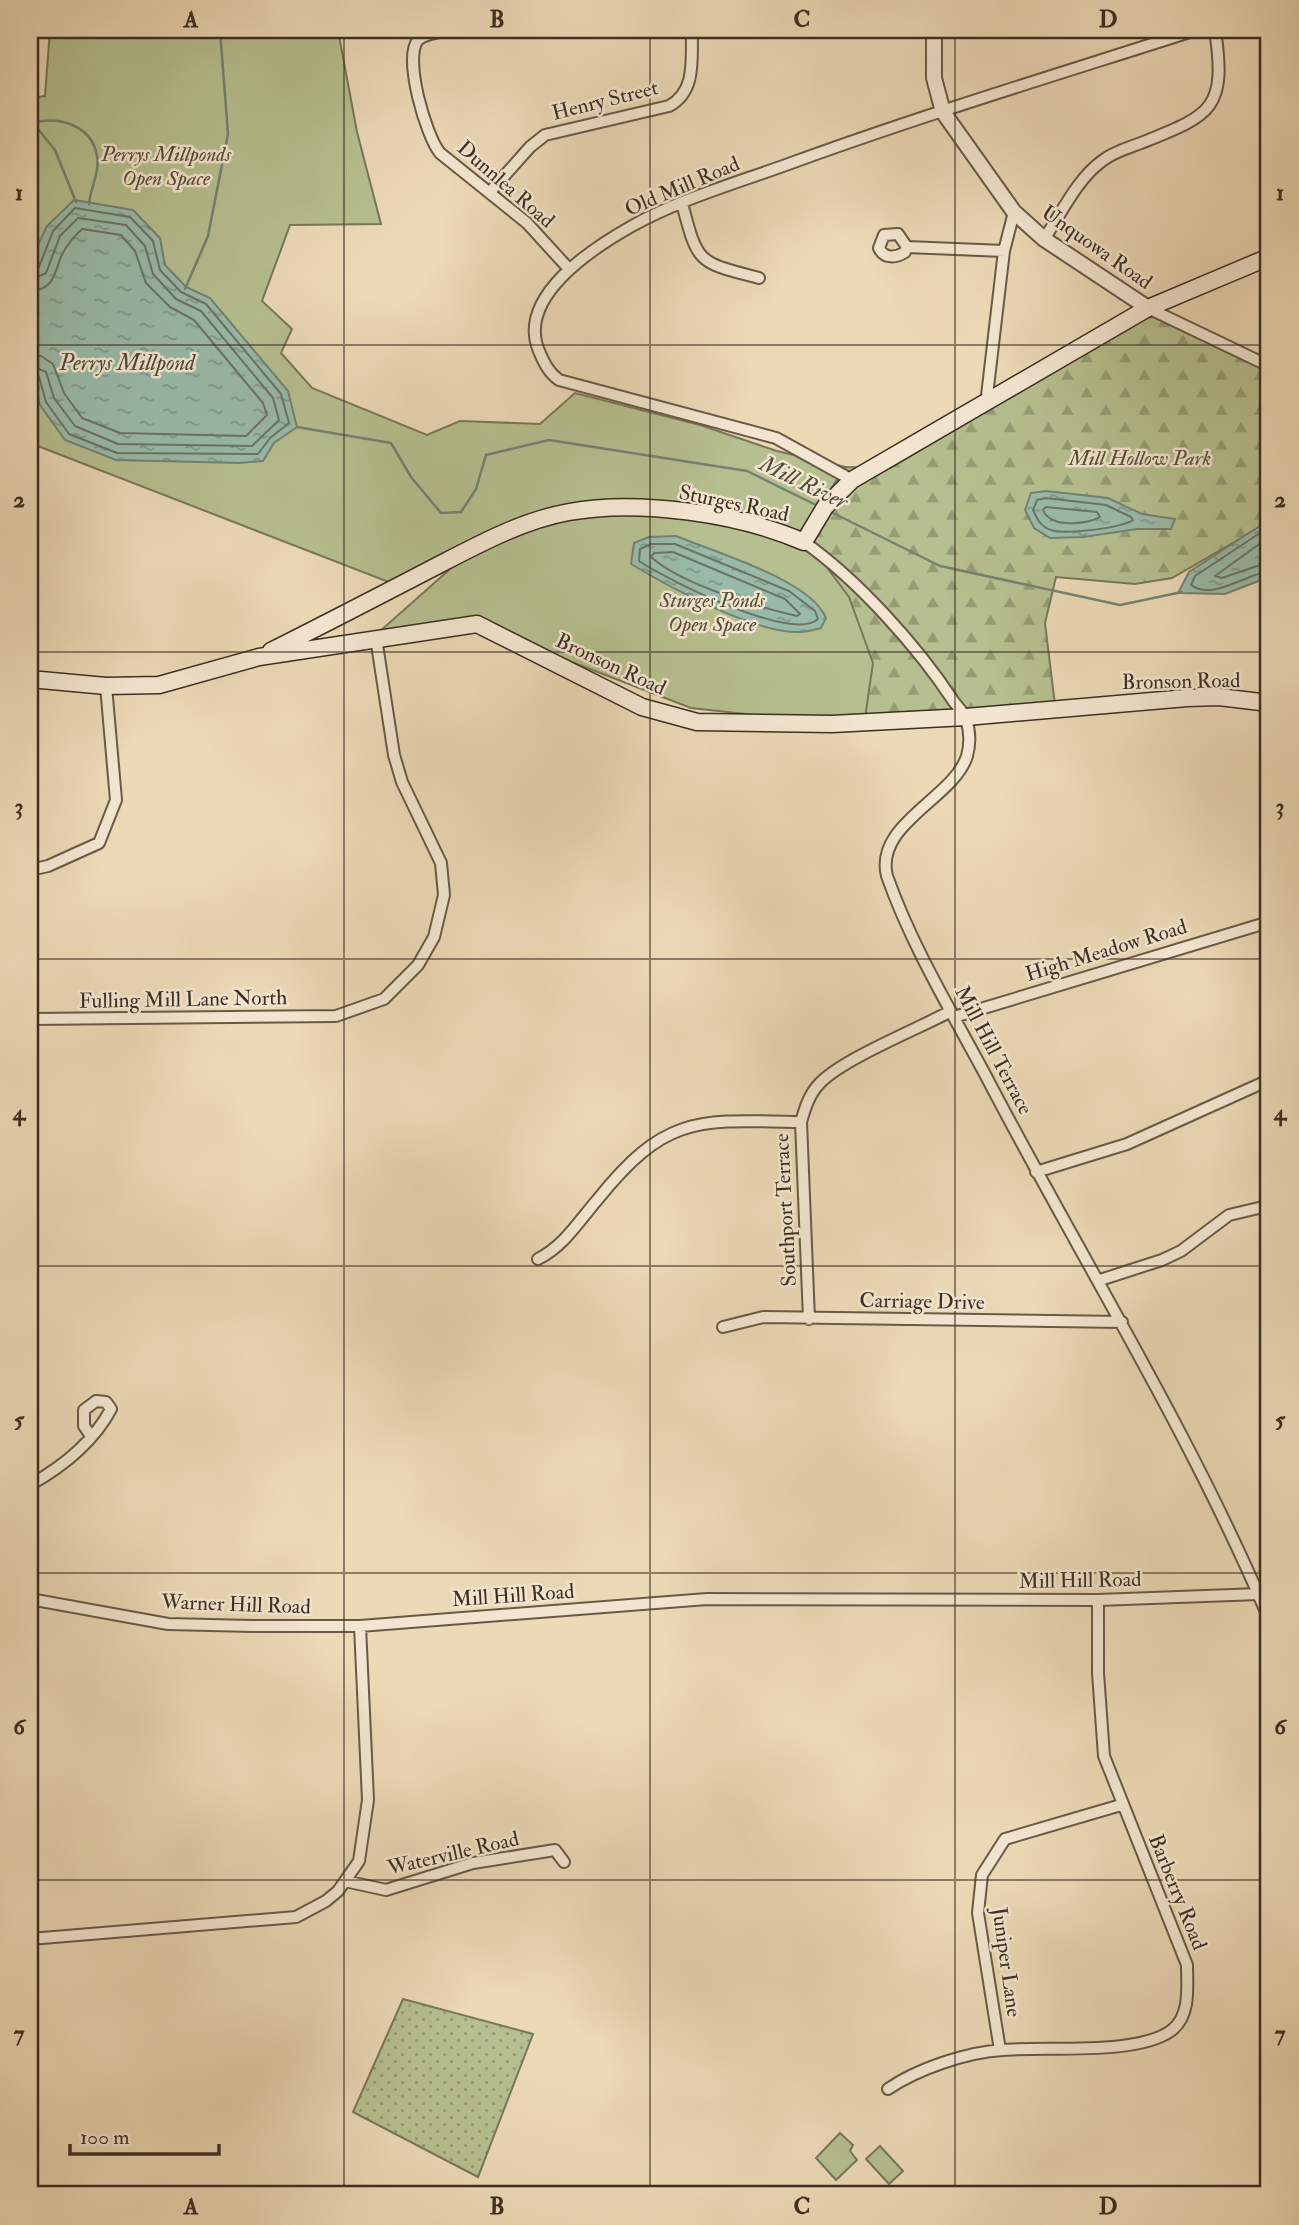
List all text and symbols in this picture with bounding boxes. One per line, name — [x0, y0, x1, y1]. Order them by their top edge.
text: A — [183, 5, 199, 34]
text: B — [489, 5, 505, 34]
text: C — [794, 5, 810, 34]
text: D — [1099, 5, 1117, 34]
street label: Henry Street — [549, 74, 661, 127]
street label: Dunnlea Road — [451, 135, 561, 235]
park label: Perrys Millponds Open Space — [100, 141, 232, 192]
street label: Old Mill Road — [621, 150, 744, 223]
text: 1 — [15, 178, 23, 207]
text: 1 — [1276, 178, 1284, 207]
street label: Unquowa Road — [1036, 199, 1158, 296]
water label: Perrys Millpond — [58, 348, 196, 377]
park label: Mill Hollow Park — [1067, 445, 1211, 472]
water label: Mill River — [753, 448, 854, 517]
street label: Sturges Road — [676, 479, 792, 528]
text: 2 — [13, 485, 25, 514]
text: 2 — [1274, 485, 1286, 514]
park label: Sturges Ponds Open Space — [658, 587, 766, 638]
street label: Bronson Road — [551, 627, 671, 702]
street label: Bronson Road — [1121, 667, 1241, 696]
text: 3 — [15, 792, 23, 821]
text: 3 — [1276, 792, 1284, 821]
street label: High Meadow Road — [1022, 913, 1191, 988]
street label: Mill Hill Terrace — [948, 981, 1039, 1120]
street label: Fulling Mill Lane North — [79, 984, 287, 1015]
text: 4 — [12, 1098, 27, 1127]
text: 4 — [1273, 1098, 1288, 1127]
street label: Southport Terrace — [768, 1132, 803, 1287]
street label: Carriage Drive — [859, 1287, 985, 1316]
text: 5 — [14, 1405, 25, 1434]
text: 5 — [1275, 1405, 1286, 1434]
street label: Mill Hill Road — [1018, 1566, 1142, 1595]
street label: Mill Hill Road — [451, 1578, 576, 1613]
street label: Warner Hill Road — [160, 1588, 312, 1621]
text: 6 — [13, 1712, 27, 1741]
text: 6 — [1274, 1712, 1288, 1741]
street label: Waterville Road — [384, 1825, 522, 1882]
street label: Barberry Road — [1142, 1830, 1213, 1955]
street label: Juniper Lane — [985, 1905, 1028, 2019]
text: 7 — [14, 2019, 25, 2048]
text: 7 — [1275, 2019, 1286, 2048]
scale bar — [70, 2113, 219, 2157]
text: 100 m — [80, 2124, 130, 2151]
text: A — [183, 2192, 199, 2221]
text: B — [489, 2192, 505, 2221]
text: C — [794, 2192, 810, 2221]
text: D — [1099, 2192, 1117, 2221]

